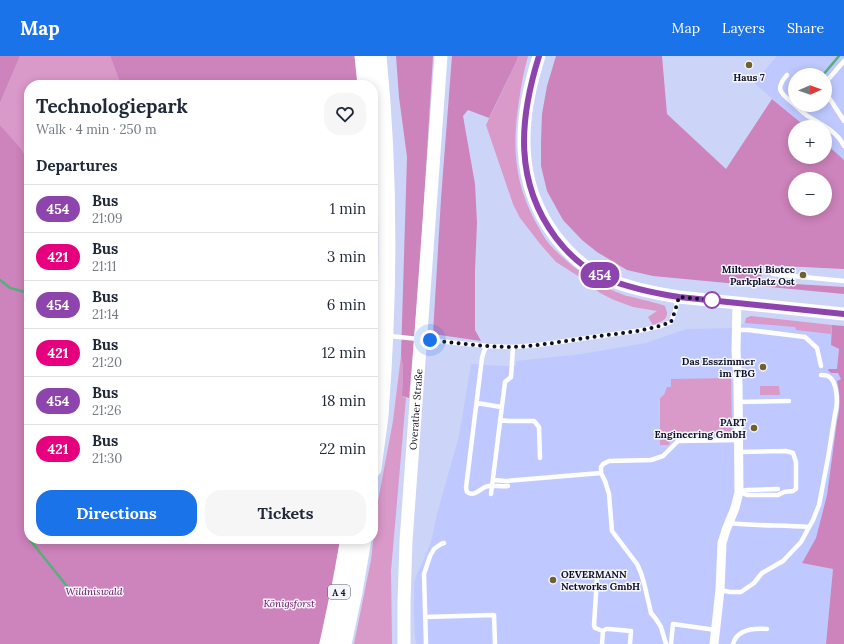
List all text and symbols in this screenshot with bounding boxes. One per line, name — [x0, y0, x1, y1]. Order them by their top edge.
text: Map — [20, 16, 60, 40]
text: Map — [672, 19, 700, 37]
text: Layers — [722, 19, 765, 37]
text: Share — [787, 19, 824, 37]
marker: Haus 7 — [744, 60, 754, 70]
north arrow — [788, 68, 832, 112]
map controls — [788, 68, 832, 216]
place label: Haus 7 — [733, 71, 765, 84]
button: heart — [324, 93, 366, 135]
text: Technologiepark — [36, 94, 188, 118]
button: + — [788, 120, 832, 164]
text: Walk · 4 min · 250 m — [36, 121, 157, 138]
text: Departures — [36, 156, 117, 175]
button: − — [788, 172, 832, 216]
text: Bus — [92, 191, 118, 210]
text: 1 min — [330, 199, 366, 218]
text: 454 — [46, 200, 70, 218]
text: 21:09 — [92, 210, 123, 227]
text: Bus — [92, 239, 118, 258]
text: 3 min — [327, 247, 366, 266]
text: 421 — [48, 248, 68, 266]
text: 21:11 — [92, 258, 116, 275]
line badge: 454 — [577, 262, 623, 288]
place label: Miltenyi Biotec Parkplatz Ost — [722, 263, 796, 288]
text: 454 — [588, 266, 612, 284]
marker: Miltenyi Biotec Parkplatz Ost — [798, 270, 808, 280]
text: Bus — [92, 287, 118, 306]
unlabelled marker — [703, 291, 721, 309]
text: 6 min — [327, 295, 366, 314]
text: 454 — [46, 296, 70, 314]
text: 21:14 — [92, 306, 119, 323]
your location — [420, 330, 440, 350]
text: Bus — [92, 335, 118, 354]
text: 12 min — [322, 343, 366, 362]
text: 421 — [48, 344, 68, 362]
text: 21:20 — [92, 354, 122, 371]
place label: Das Esszimmer im TBG — [682, 355, 755, 380]
marker: Das Esszimmer im TBG — [758, 362, 768, 372]
street label: Overather Straße — [406, 368, 425, 450]
text: Bus — [92, 383, 118, 402]
text: 18 min — [321, 391, 366, 410]
text: 454 — [46, 392, 70, 410]
text: 21:26 — [92, 402, 121, 419]
place label: PART Engineering GmbH — [654, 416, 746, 441]
marker: PART Engineering GmbH — [749, 423, 759, 433]
text: Bus — [92, 431, 118, 450]
text: 22 min — [319, 439, 366, 458]
text: 421 — [48, 440, 68, 458]
text: 21:30 — [92, 450, 122, 467]
button: Directions — [36, 490, 197, 536]
button: Tickets — [205, 490, 366, 536]
place label: OEVERMANN Networks GmbH — [561, 568, 640, 593]
marker: OEVERMANN Networks GmbH — [548, 575, 558, 585]
park label: Wildniswald — [65, 585, 123, 598]
road number: A 4 — [328, 585, 350, 599]
park label: Königsforst — [263, 597, 315, 610]

